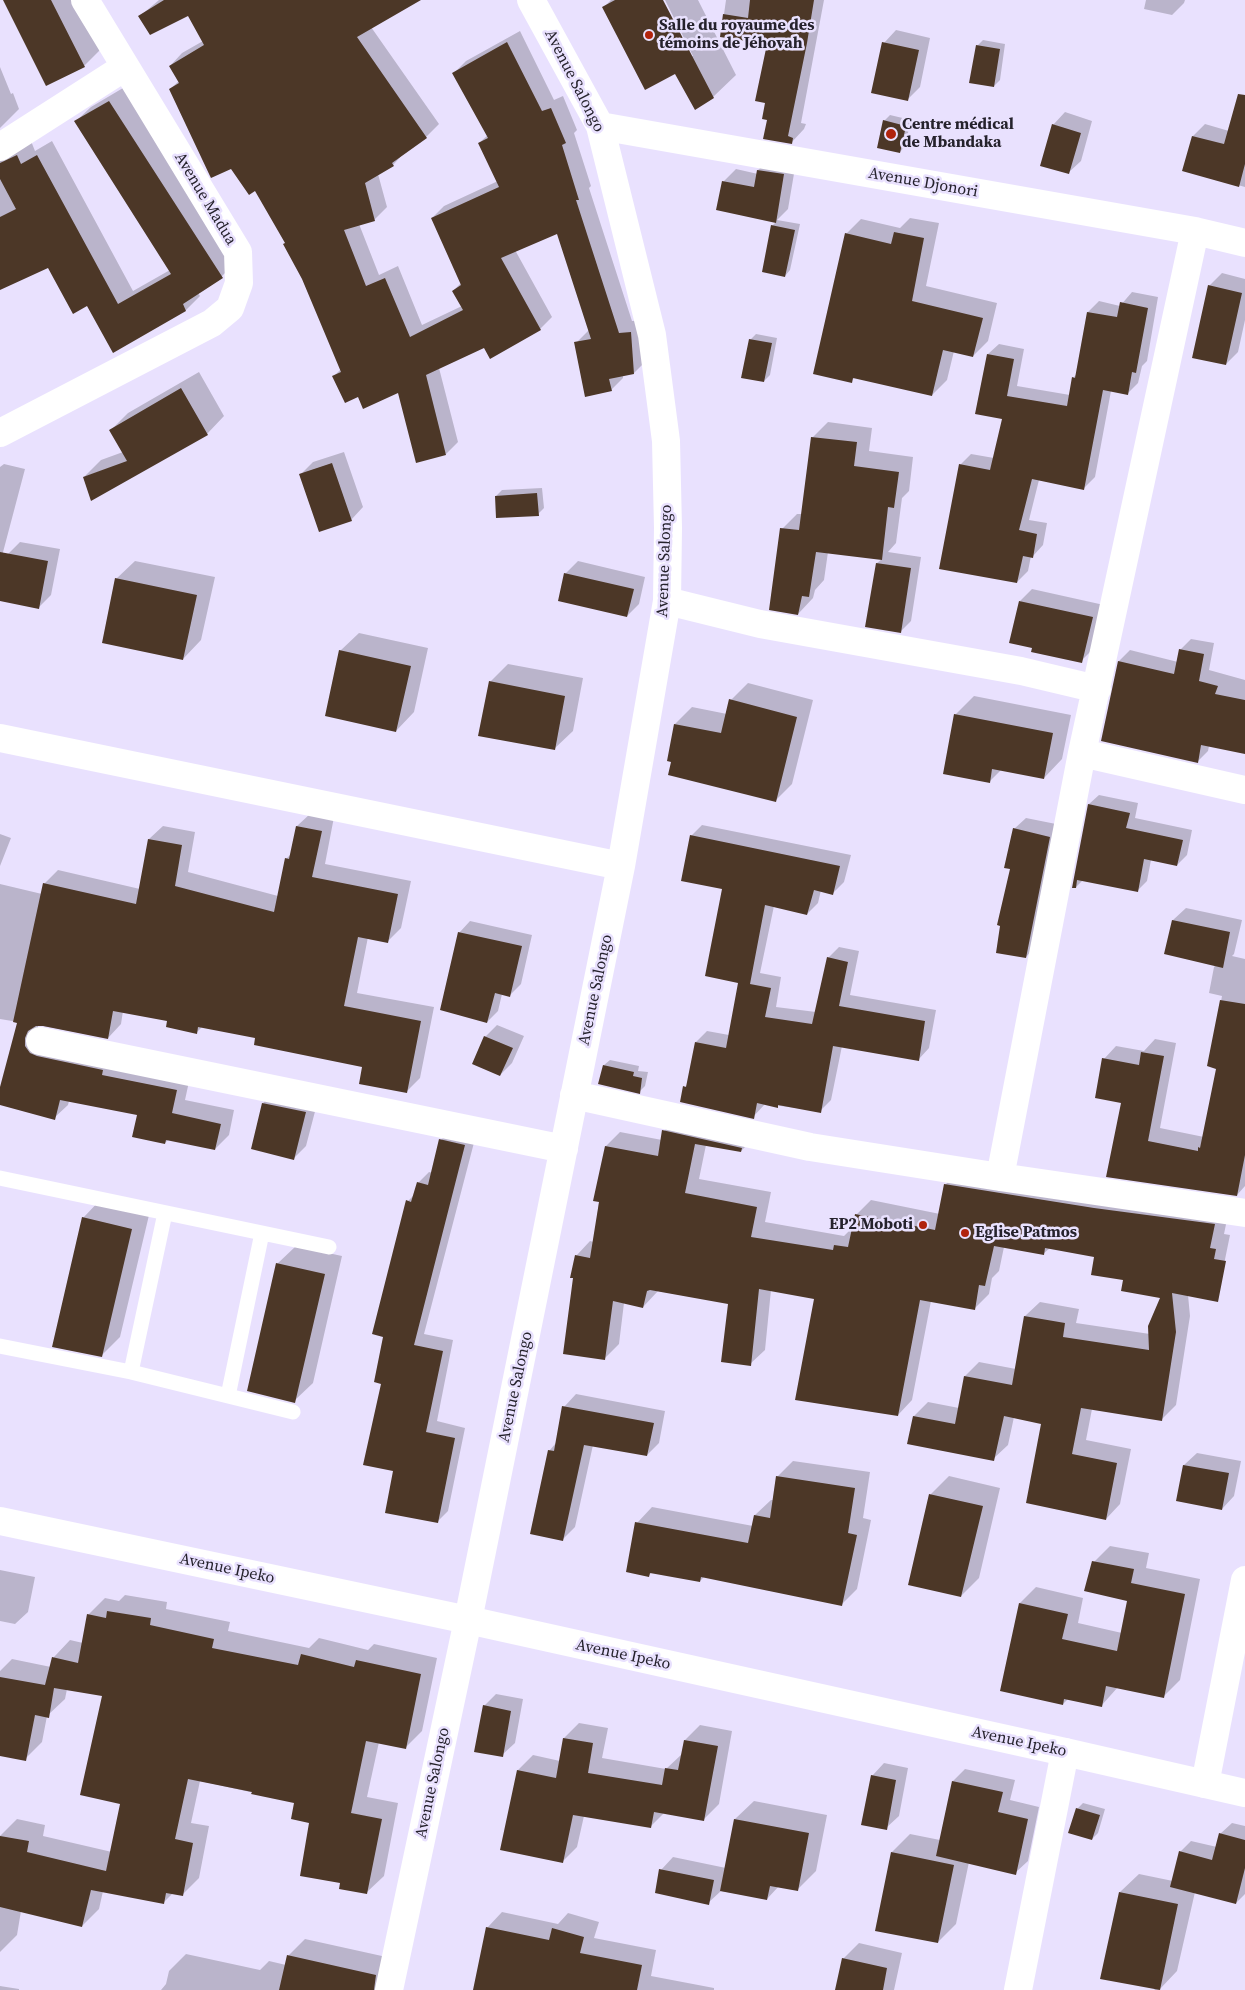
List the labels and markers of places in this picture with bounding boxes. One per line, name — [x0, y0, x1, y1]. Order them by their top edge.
place label: Salle du royaume des témoins de Jéhovah — [659, 16, 814, 54]
marker: Salle du royaume des témoins de Jéhovah — [643, 29, 655, 41]
place label: Centre médical de Mbandaka — [902, 115, 1014, 153]
marker: Centre médical de Mbandaka — [884, 127, 898, 141]
place label: EP2 Moboti — [829, 1215, 913, 1235]
marker: EP2 Moboti — [917, 1219, 929, 1231]
place label: Eglise Patmos — [975, 1223, 1077, 1243]
marker: Eglise Patmos — [959, 1227, 971, 1239]

